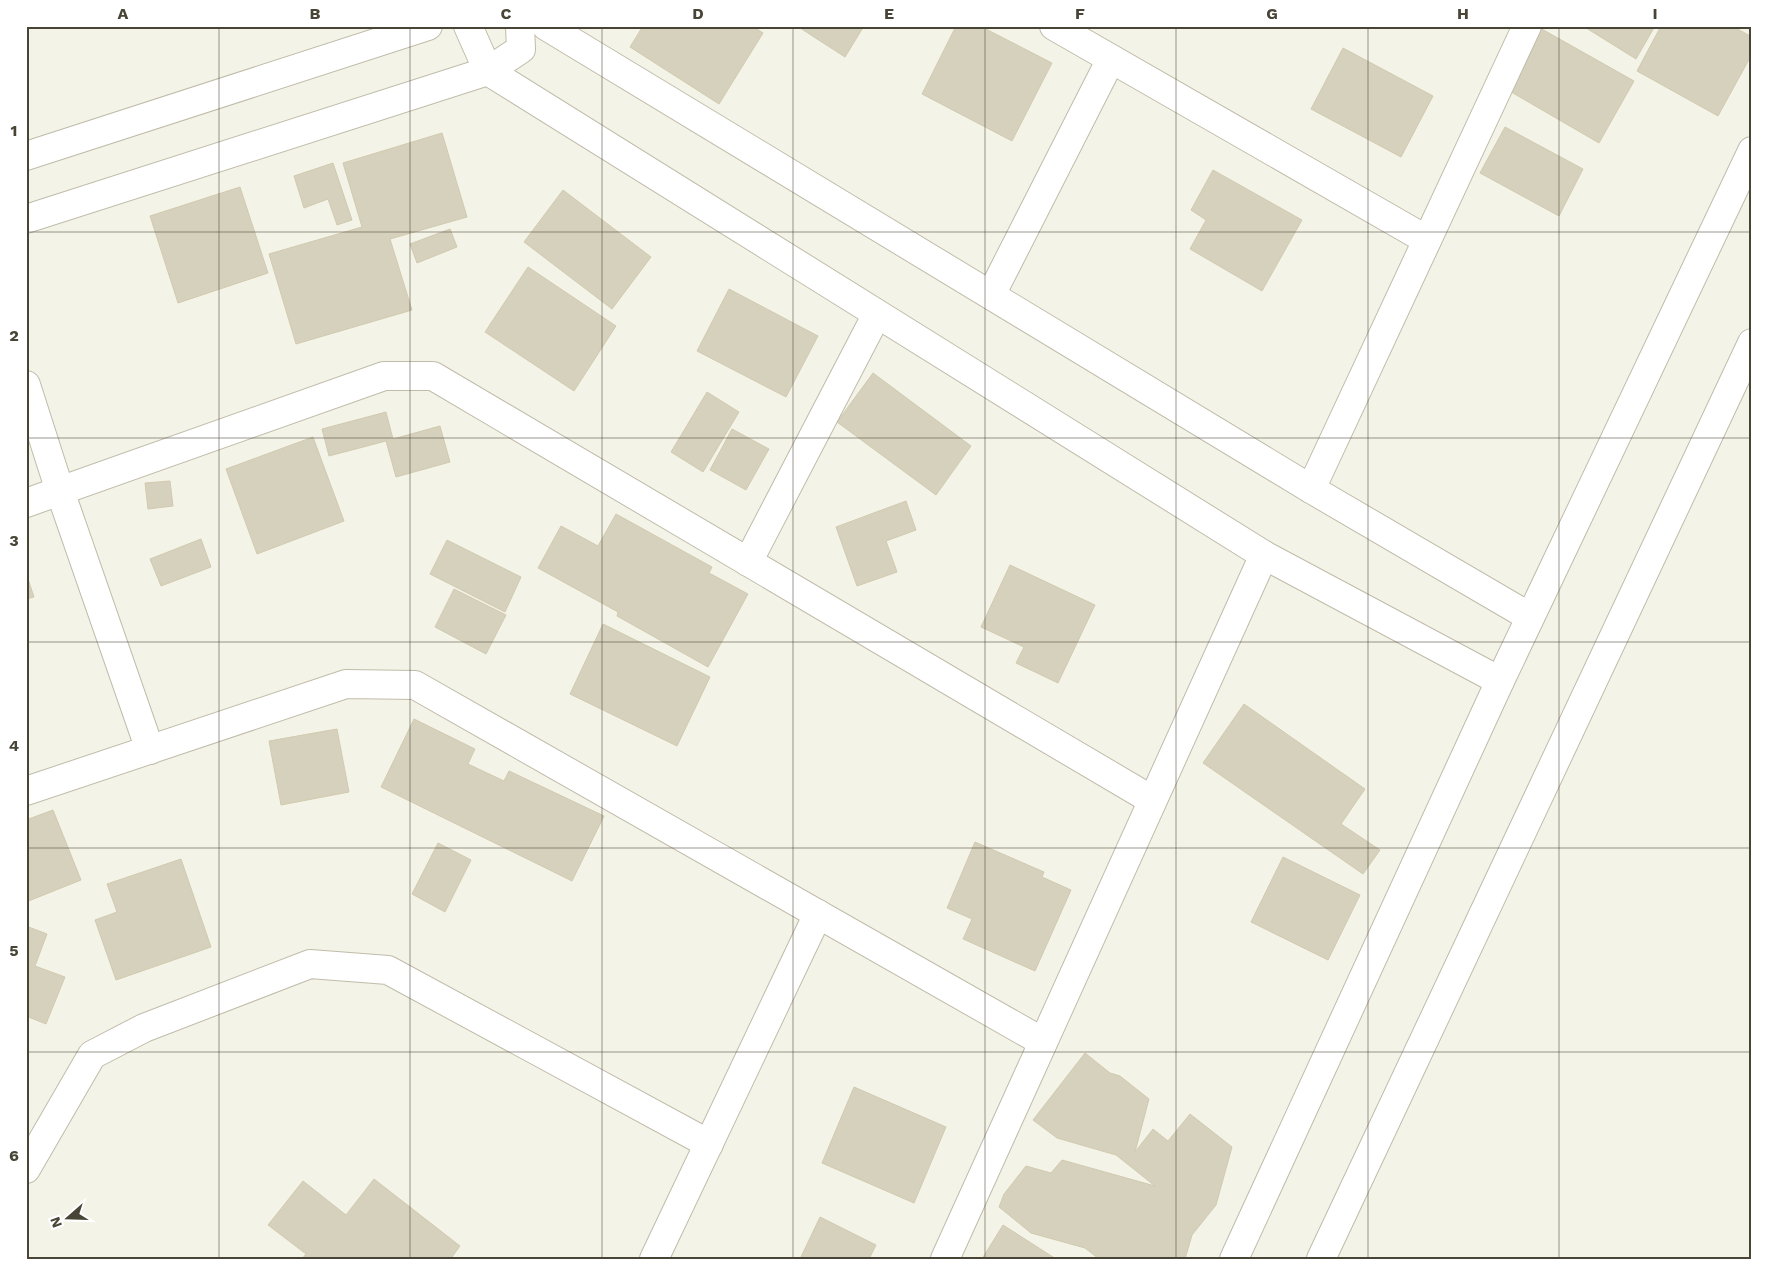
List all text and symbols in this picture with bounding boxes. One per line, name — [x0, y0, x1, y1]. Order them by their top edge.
text: A — [118, 4, 129, 23]
text: B — [310, 4, 321, 23]
text: C — [501, 4, 512, 23]
text: D — [692, 4, 704, 23]
text: E — [884, 4, 894, 23]
text: F — [1075, 4, 1085, 23]
text: G — [1266, 4, 1278, 23]
text: H — [1457, 4, 1469, 23]
text: I — [1652, 4, 1658, 23]
text: 1 — [11, 121, 17, 140]
text: 2 — [9, 326, 19, 345]
text: 3 — [9, 531, 19, 550]
text: 4 — [9, 736, 19, 755]
text: 5 — [9, 941, 19, 960]
text: 6 — [9, 1146, 19, 1165]
north arrow — [42, 1192, 92, 1242]
text: N — [46, 1215, 65, 1230]

